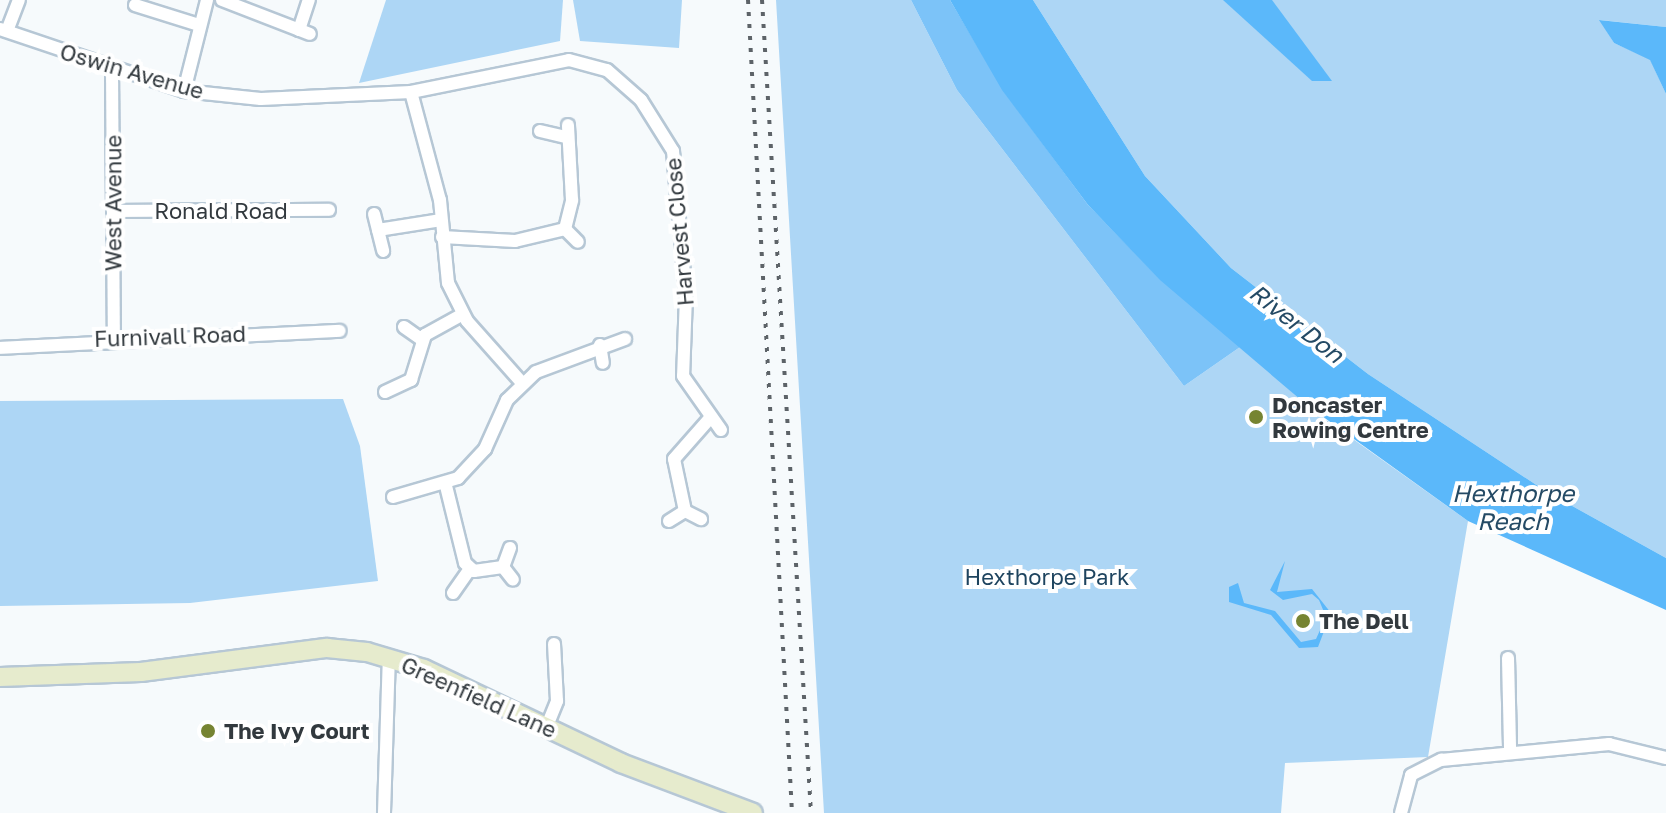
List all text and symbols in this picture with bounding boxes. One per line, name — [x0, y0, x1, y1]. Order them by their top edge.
street label: Oswin Avenue — [57, 38, 207, 104]
street label: West Avenue — [100, 135, 126, 271]
street label: Harvest Close — [659, 157, 699, 307]
street label: Ronald Road — [154, 198, 288, 224]
water label: River Don — [1244, 277, 1350, 369]
street label: Furnivall Road — [94, 320, 246, 352]
place label: Doncaster Rowing Centre — [1272, 391, 1429, 442]
marker: Doncaster Rowing Centre — [1247, 408, 1265, 426]
water label: Hexthorpe Reach — [1452, 479, 1574, 535]
park label: Hexthorpe Park — [964, 564, 1130, 590]
place label: The Dell — [1319, 608, 1409, 634]
marker: The Dell — [1294, 612, 1312, 630]
street label: Greenfield Lane — [397, 651, 561, 743]
place label: The Ivy Court — [224, 718, 370, 744]
marker: The Ivy Court — [199, 722, 217, 740]

